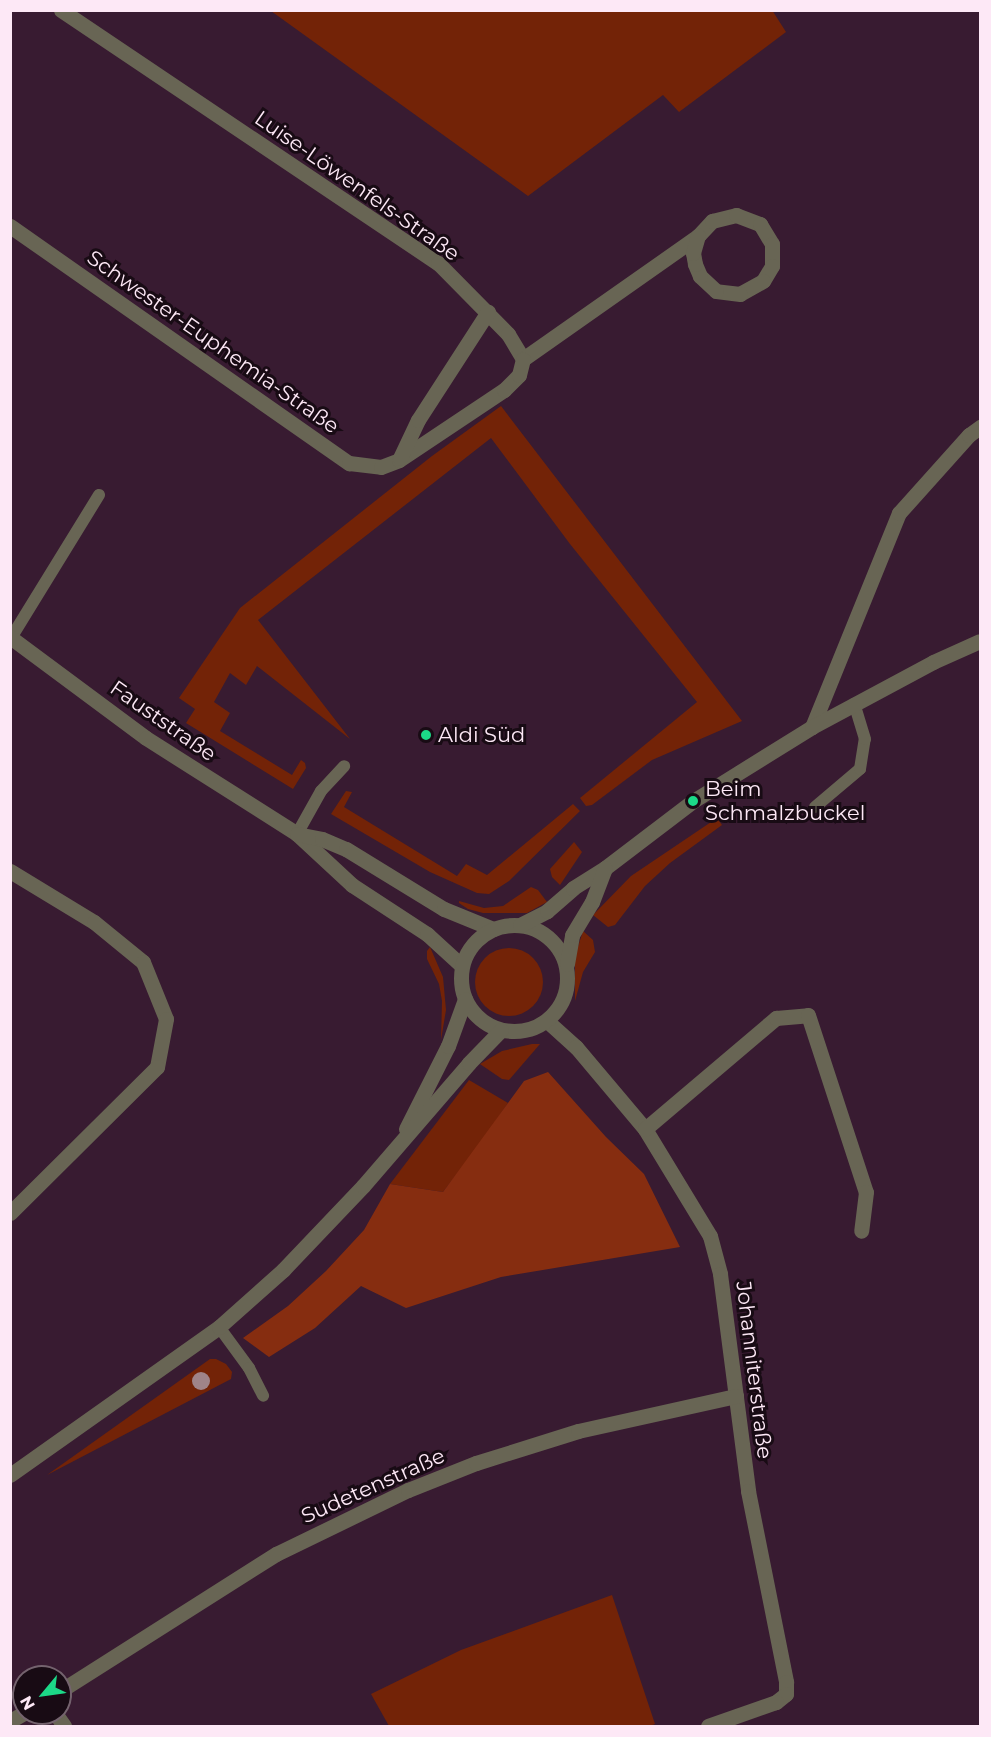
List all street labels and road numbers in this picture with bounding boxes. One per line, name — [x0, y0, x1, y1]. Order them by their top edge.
street label: Luise-Löwenfels-Straße — [250, 106, 464, 266]
street label: Schwester-Euphemia-Straße — [82, 245, 344, 439]
street label: Fauststraße — [105, 675, 221, 767]
street label: Johanniterstraße — [731, 1280, 777, 1460]
street label: Sudetenstraße — [297, 1443, 449, 1529]

